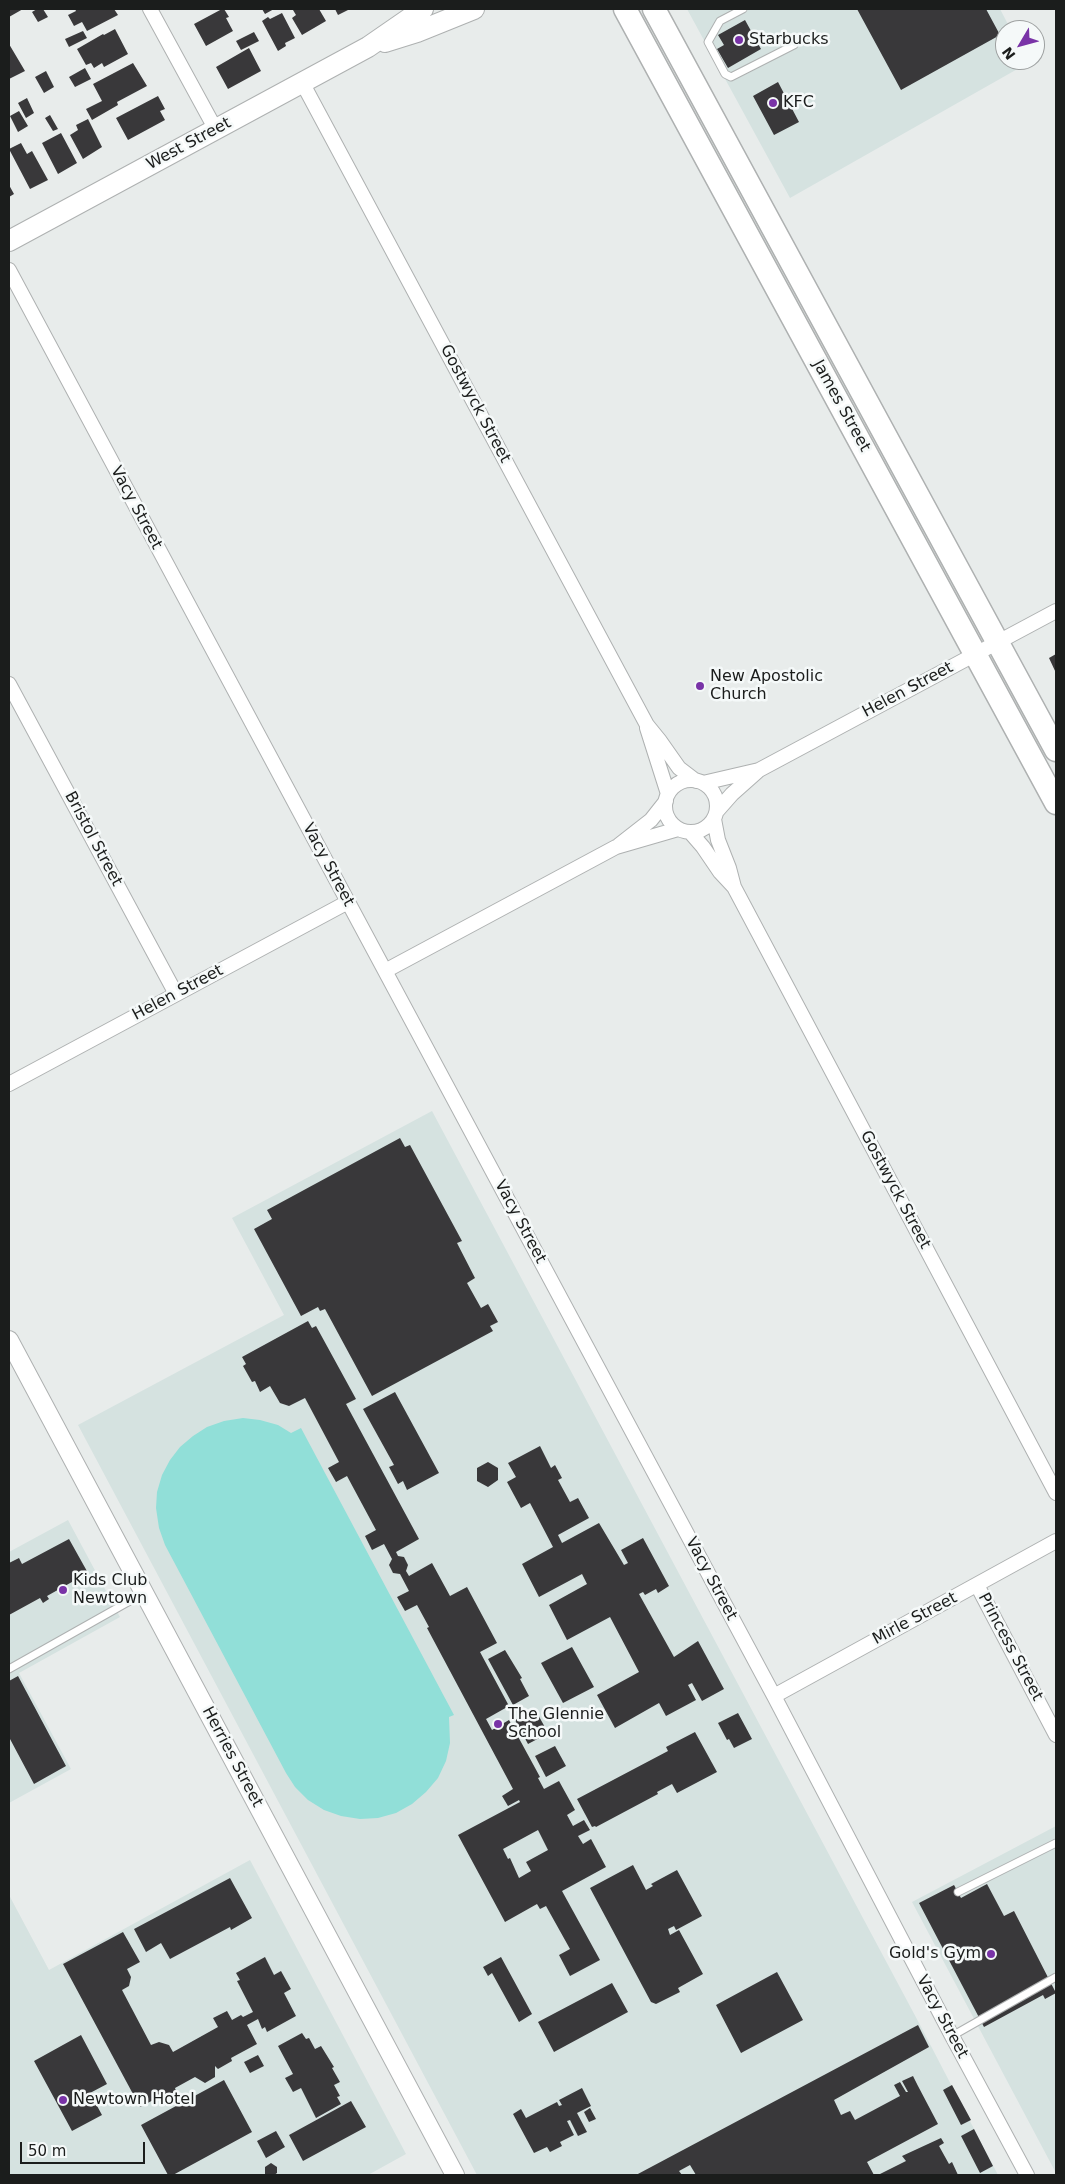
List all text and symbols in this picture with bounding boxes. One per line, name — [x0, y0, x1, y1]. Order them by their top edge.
north arrow — [995, 20, 1045, 70]
place label: Starbucks — [749, 30, 829, 50]
marker: Starbucks — [733, 34, 745, 46]
text: N — [999, 44, 1019, 63]
place label: KFC — [783, 93, 814, 113]
marker: KFC — [767, 97, 779, 109]
street label: West Street — [143, 114, 235, 174]
street label: Gostwyck Street — [436, 342, 514, 466]
street label: James Street — [808, 357, 874, 455]
street label: Vacy Street — [106, 463, 166, 553]
street label: Helen Street — [859, 658, 957, 722]
place label: New Apostolic Church — [710, 667, 823, 705]
marker: New Apostolic Church — [694, 680, 706, 692]
street label: Bristol Street — [60, 788, 126, 890]
street label: Vacy Street — [298, 820, 358, 910]
street label: Helen Street — [129, 961, 227, 1025]
street label: Gostwyck Street — [856, 1128, 934, 1252]
street label: Vacy Street — [490, 1177, 550, 1267]
street label: Vacy Street — [681, 1534, 741, 1624]
place label: Kids Club Newtown — [73, 1571, 147, 1609]
marker: Kids Club Newtown — [57, 1584, 69, 1596]
street label: Mirle Street — [870, 1589, 960, 1649]
street label: Princess Street — [973, 1590, 1047, 1704]
street label: Herries Street — [197, 1703, 267, 1811]
place label: The Glennie School — [508, 1705, 604, 1743]
marker: The Glennie School — [492, 1718, 504, 1730]
place label: Gold's Gym — [889, 1944, 981, 1964]
marker: Gold's Gym — [985, 1948, 997, 1960]
street label: Vacy Street — [912, 1972, 972, 2062]
place label: Newtown Hotel — [73, 2090, 195, 2110]
marker: Newtown Hotel — [57, 2094, 69, 2106]
scale bar — [22, 2132, 148, 2164]
text: 50 m — [28, 2142, 66, 2160]

